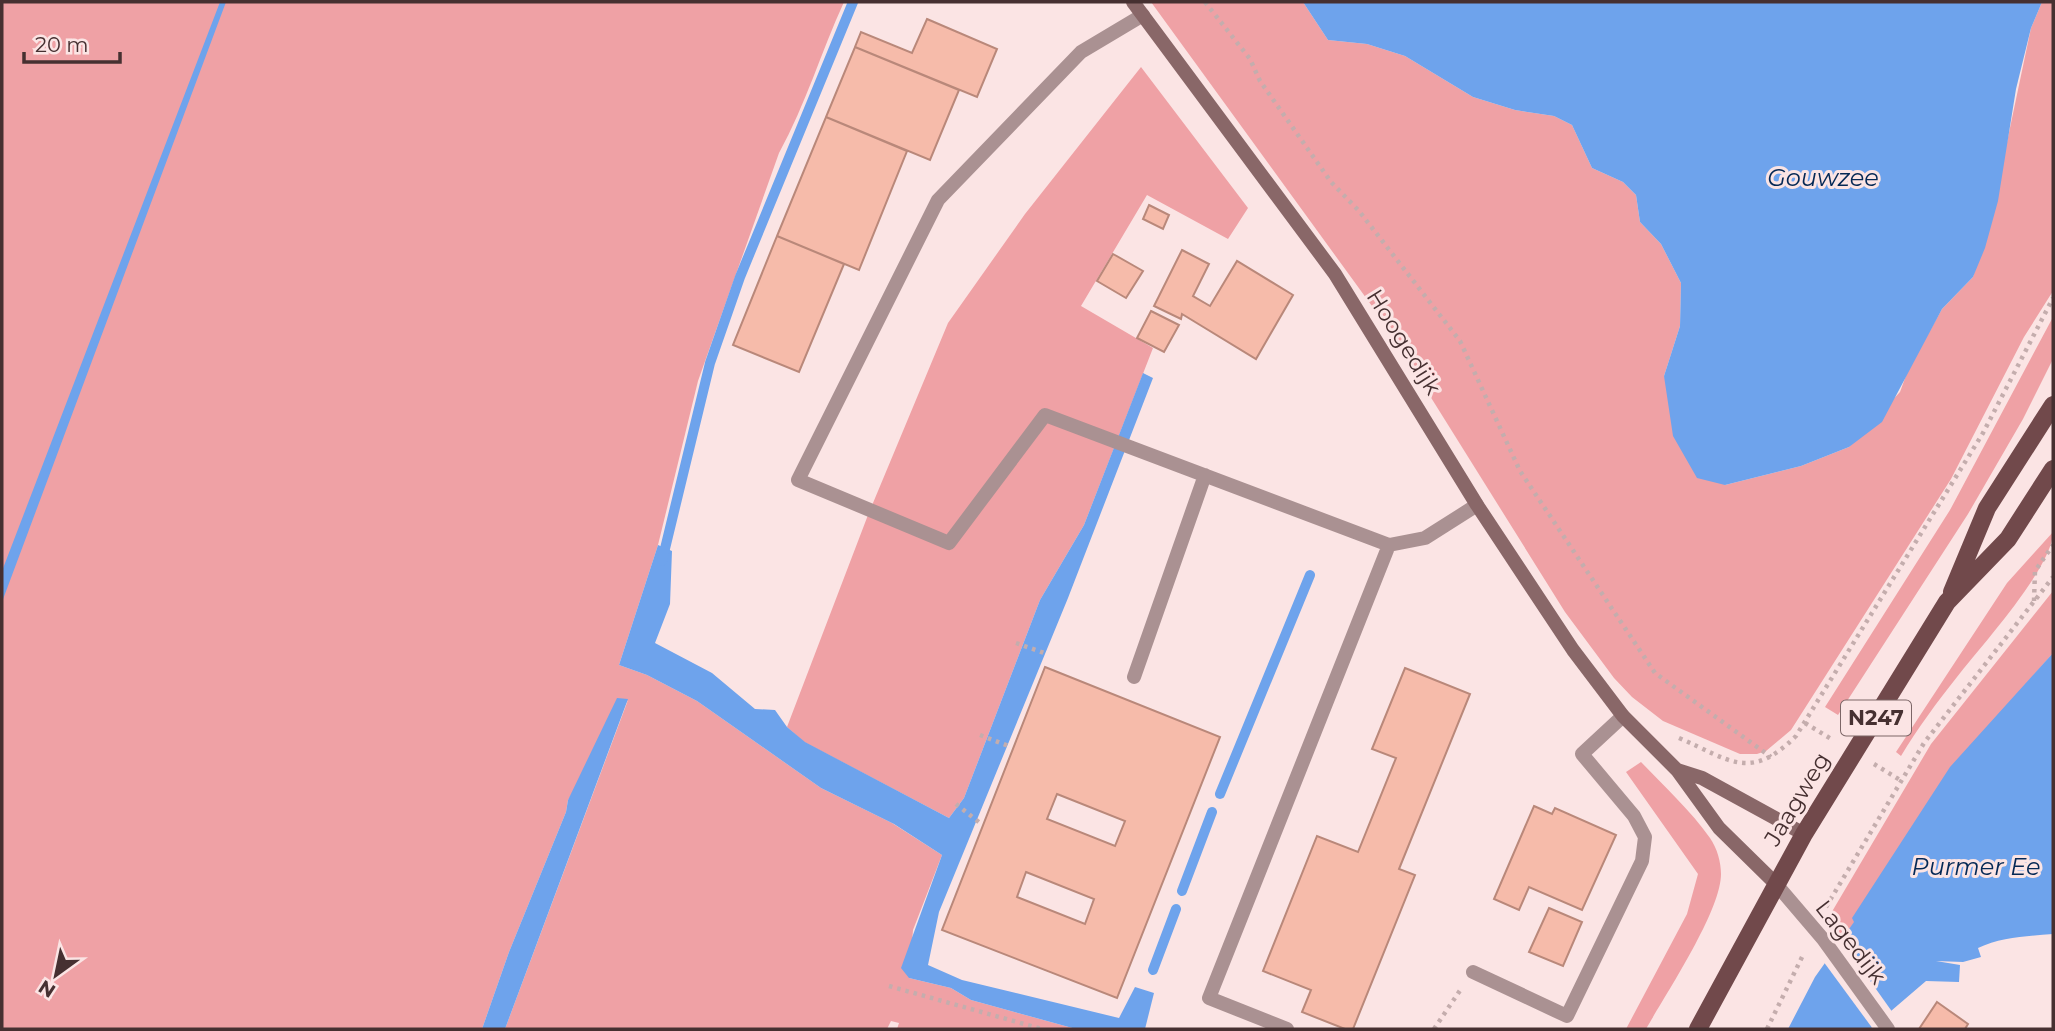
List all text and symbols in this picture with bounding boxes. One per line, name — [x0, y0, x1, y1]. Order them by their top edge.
scale bar — [24, 21, 121, 65]
text: 20 m — [35, 32, 89, 57]
water label: Gouwzee — [1767, 163, 1879, 192]
street label: Hoogedijk — [1361, 284, 1448, 400]
road number: N247 — [1841, 700, 1911, 736]
street label: Jaagweg — [1758, 747, 1836, 852]
water label: Purmer Ee — [1911, 852, 2041, 881]
street label: Lagedijk — [1810, 895, 1893, 990]
north arrow — [21, 940, 91, 1010]
text: N — [34, 975, 60, 1003]

